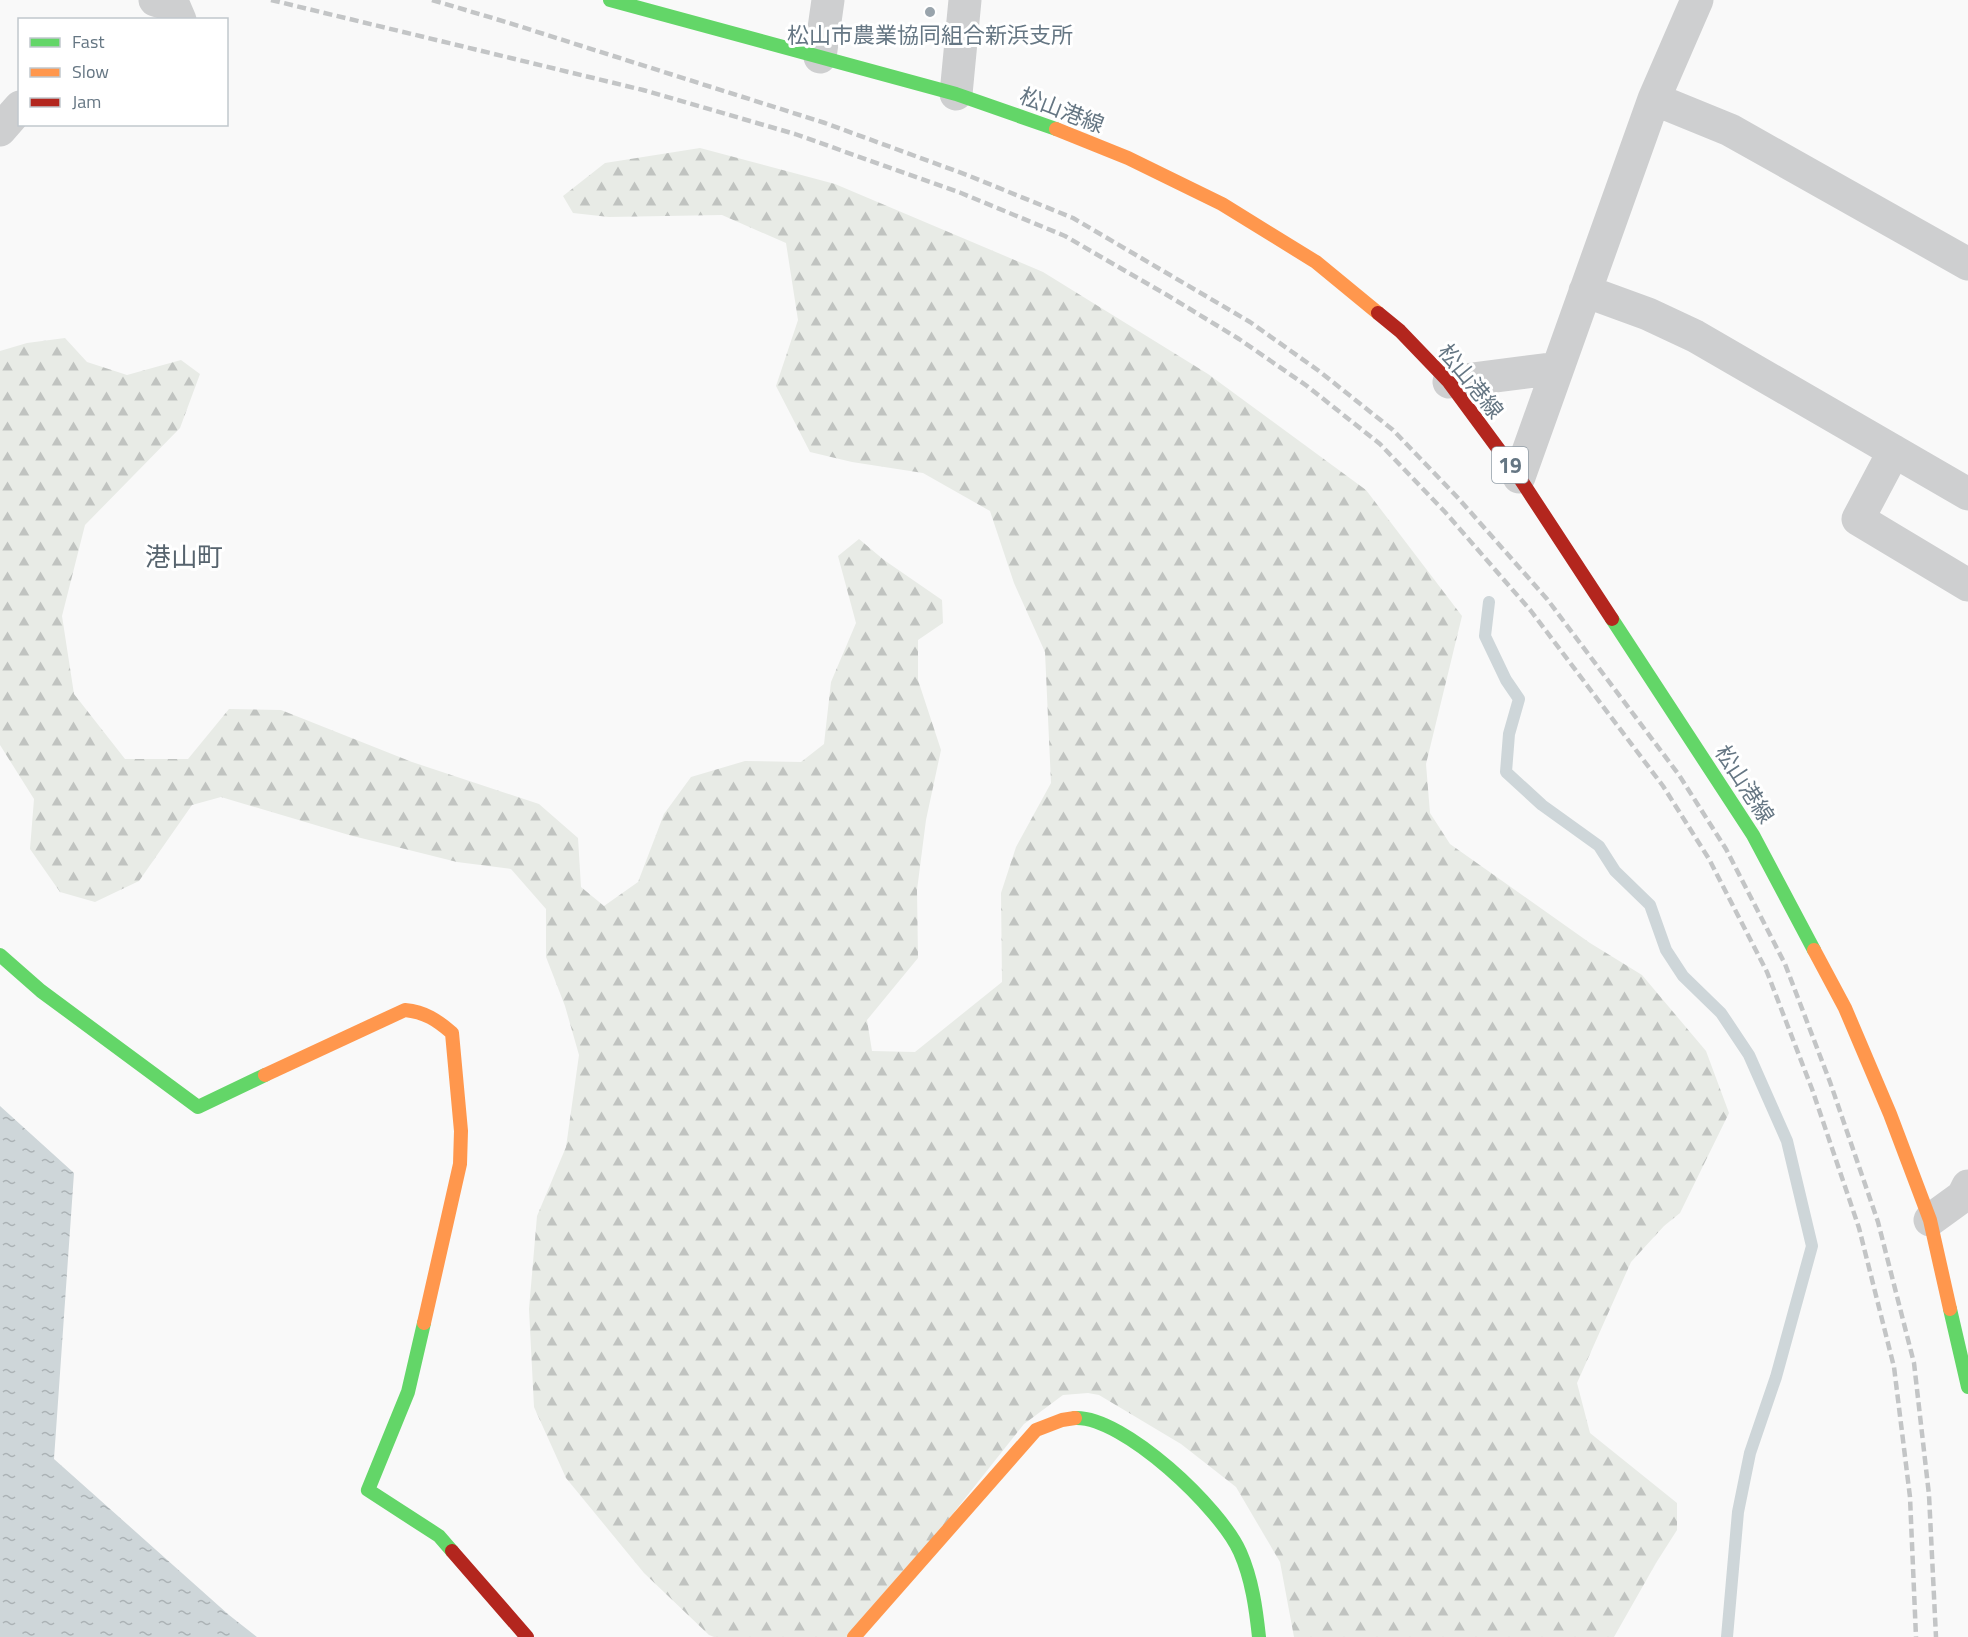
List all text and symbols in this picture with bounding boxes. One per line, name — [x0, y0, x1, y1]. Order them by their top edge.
marker: 松山市農業協同組合新浜支所 — [923, 5, 937, 19]
legend — [18, 18, 228, 126]
place label: 松山市農業協同組合新浜支所 — [787, 18, 1073, 52]
text: Fast — [72, 28, 105, 55]
text: Slow — [72, 58, 109, 85]
street label: 松山港線 — [1015, 78, 1109, 142]
text: Jam — [72, 88, 101, 115]
street label: 松山港線 — [1430, 336, 1512, 426]
road number: 19 — [1492, 447, 1528, 483]
district label: 港山町 — [145, 537, 223, 576]
street label: 松山港線 — [1707, 738, 1783, 830]

